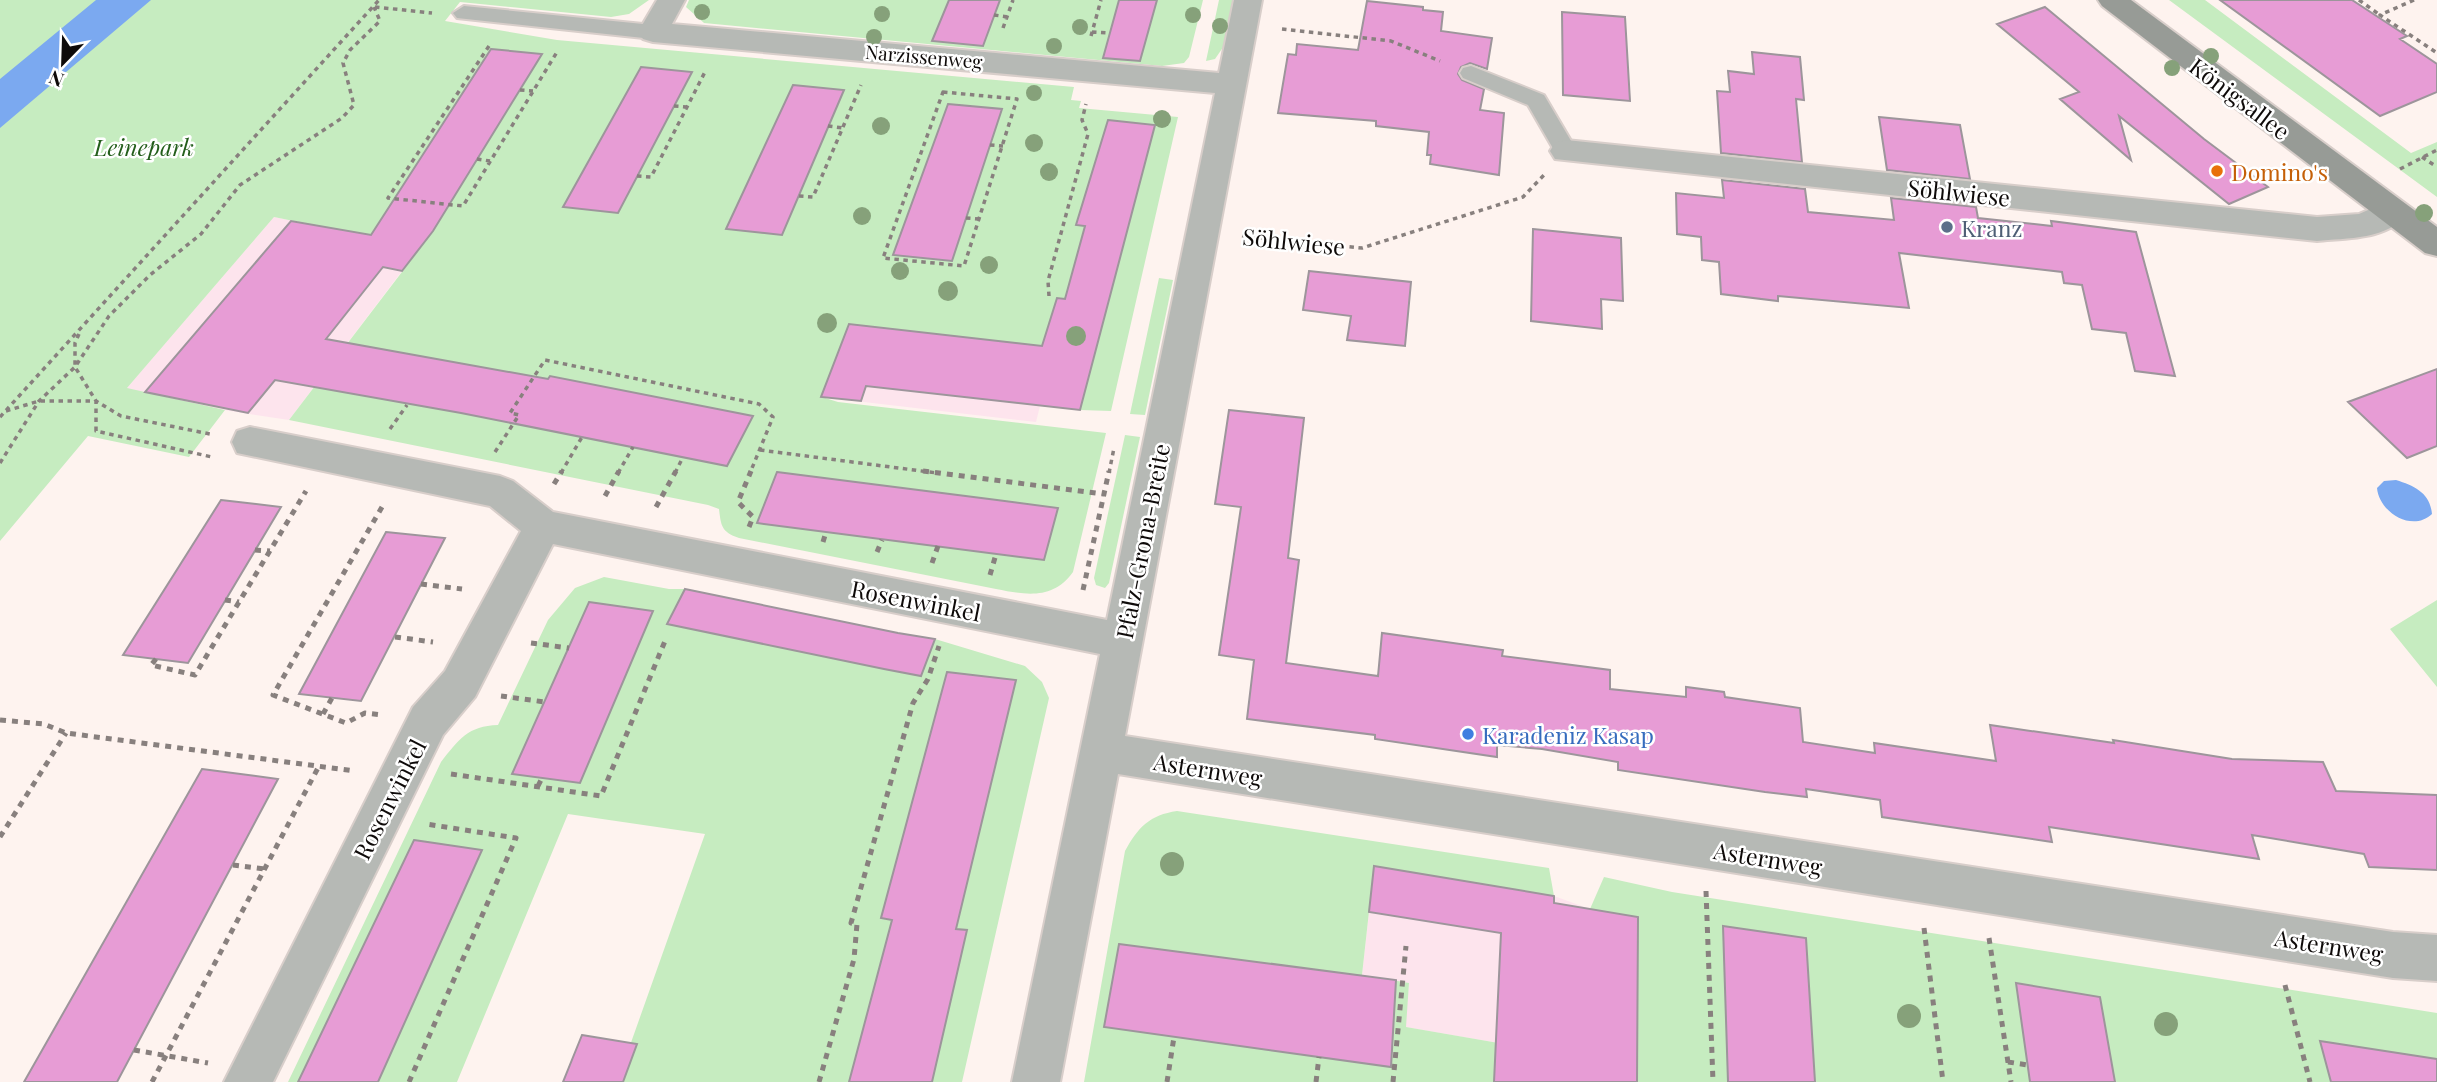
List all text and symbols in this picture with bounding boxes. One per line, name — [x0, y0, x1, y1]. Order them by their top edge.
north arrow — [28, 28, 98, 98]
street label: Narzissenweg — [864, 38, 984, 74]
street label: Königsallee — [2184, 50, 2296, 146]
text: N — [44, 65, 67, 94]
park label: Leinepark — [93, 131, 194, 162]
place label: Domino's — [2231, 156, 2328, 187]
marker: Domino's — [2209, 163, 2225, 179]
street label: Söhlwiese — [1906, 171, 2012, 213]
place label: Kranz — [1961, 212, 2022, 243]
marker: Kranz — [1939, 219, 1955, 235]
street label: Söhlwiese — [1241, 220, 1347, 262]
street label: Pfalz-Grona-Breite — [1108, 441, 1176, 641]
street label: Rosenwinkel — [849, 572, 984, 628]
place label: Karadeniz Kasap — [1482, 719, 1654, 750]
marker: Karadeniz Kasap — [1460, 726, 1476, 742]
street label: Rosenwinkel — [345, 733, 433, 865]
street label: Asternweg — [1150, 745, 1265, 793]
street label: Asternweg — [1710, 834, 1825, 882]
street label: Asternweg — [2271, 921, 2386, 969]

